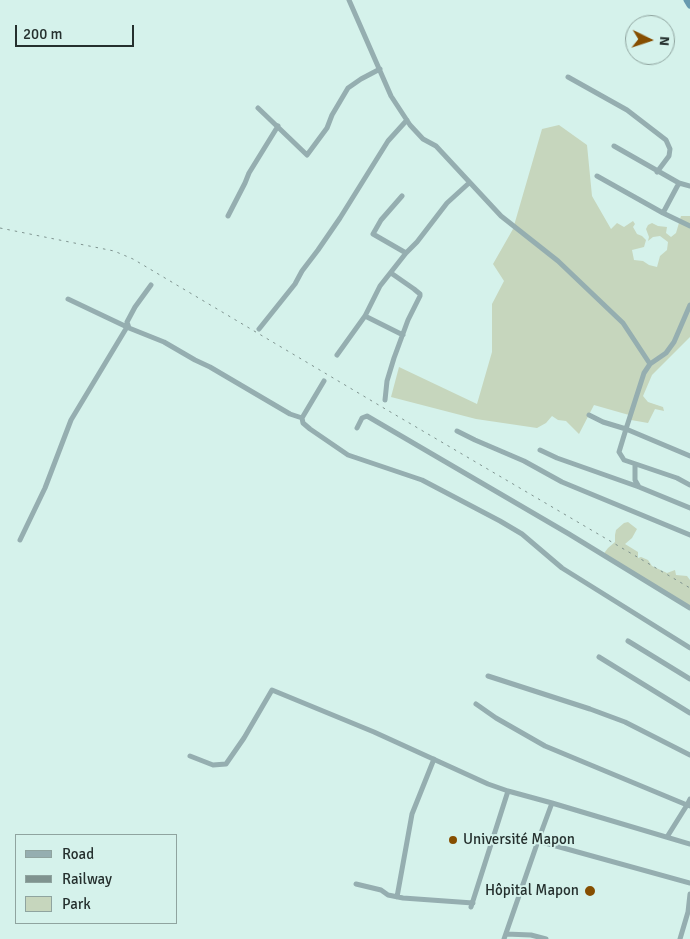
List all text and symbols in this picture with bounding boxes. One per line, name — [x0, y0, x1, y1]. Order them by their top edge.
scale bar — [18, 15, 136, 47]
north arrow — [625, 15, 675, 65]
text: 200 m — [23, 25, 63, 43]
text: N — [656, 36, 673, 46]
place label: Université Mapon — [463, 831, 575, 849]
legend — [15, 834, 178, 924]
marker: Université Mapon — [447, 834, 459, 846]
text: Road — [62, 845, 94, 863]
text: Railway — [62, 870, 112, 888]
place label: Hôpital Mapon — [485, 882, 579, 900]
marker: Hôpital Mapon — [583, 884, 597, 898]
text: Park — [62, 895, 91, 913]

